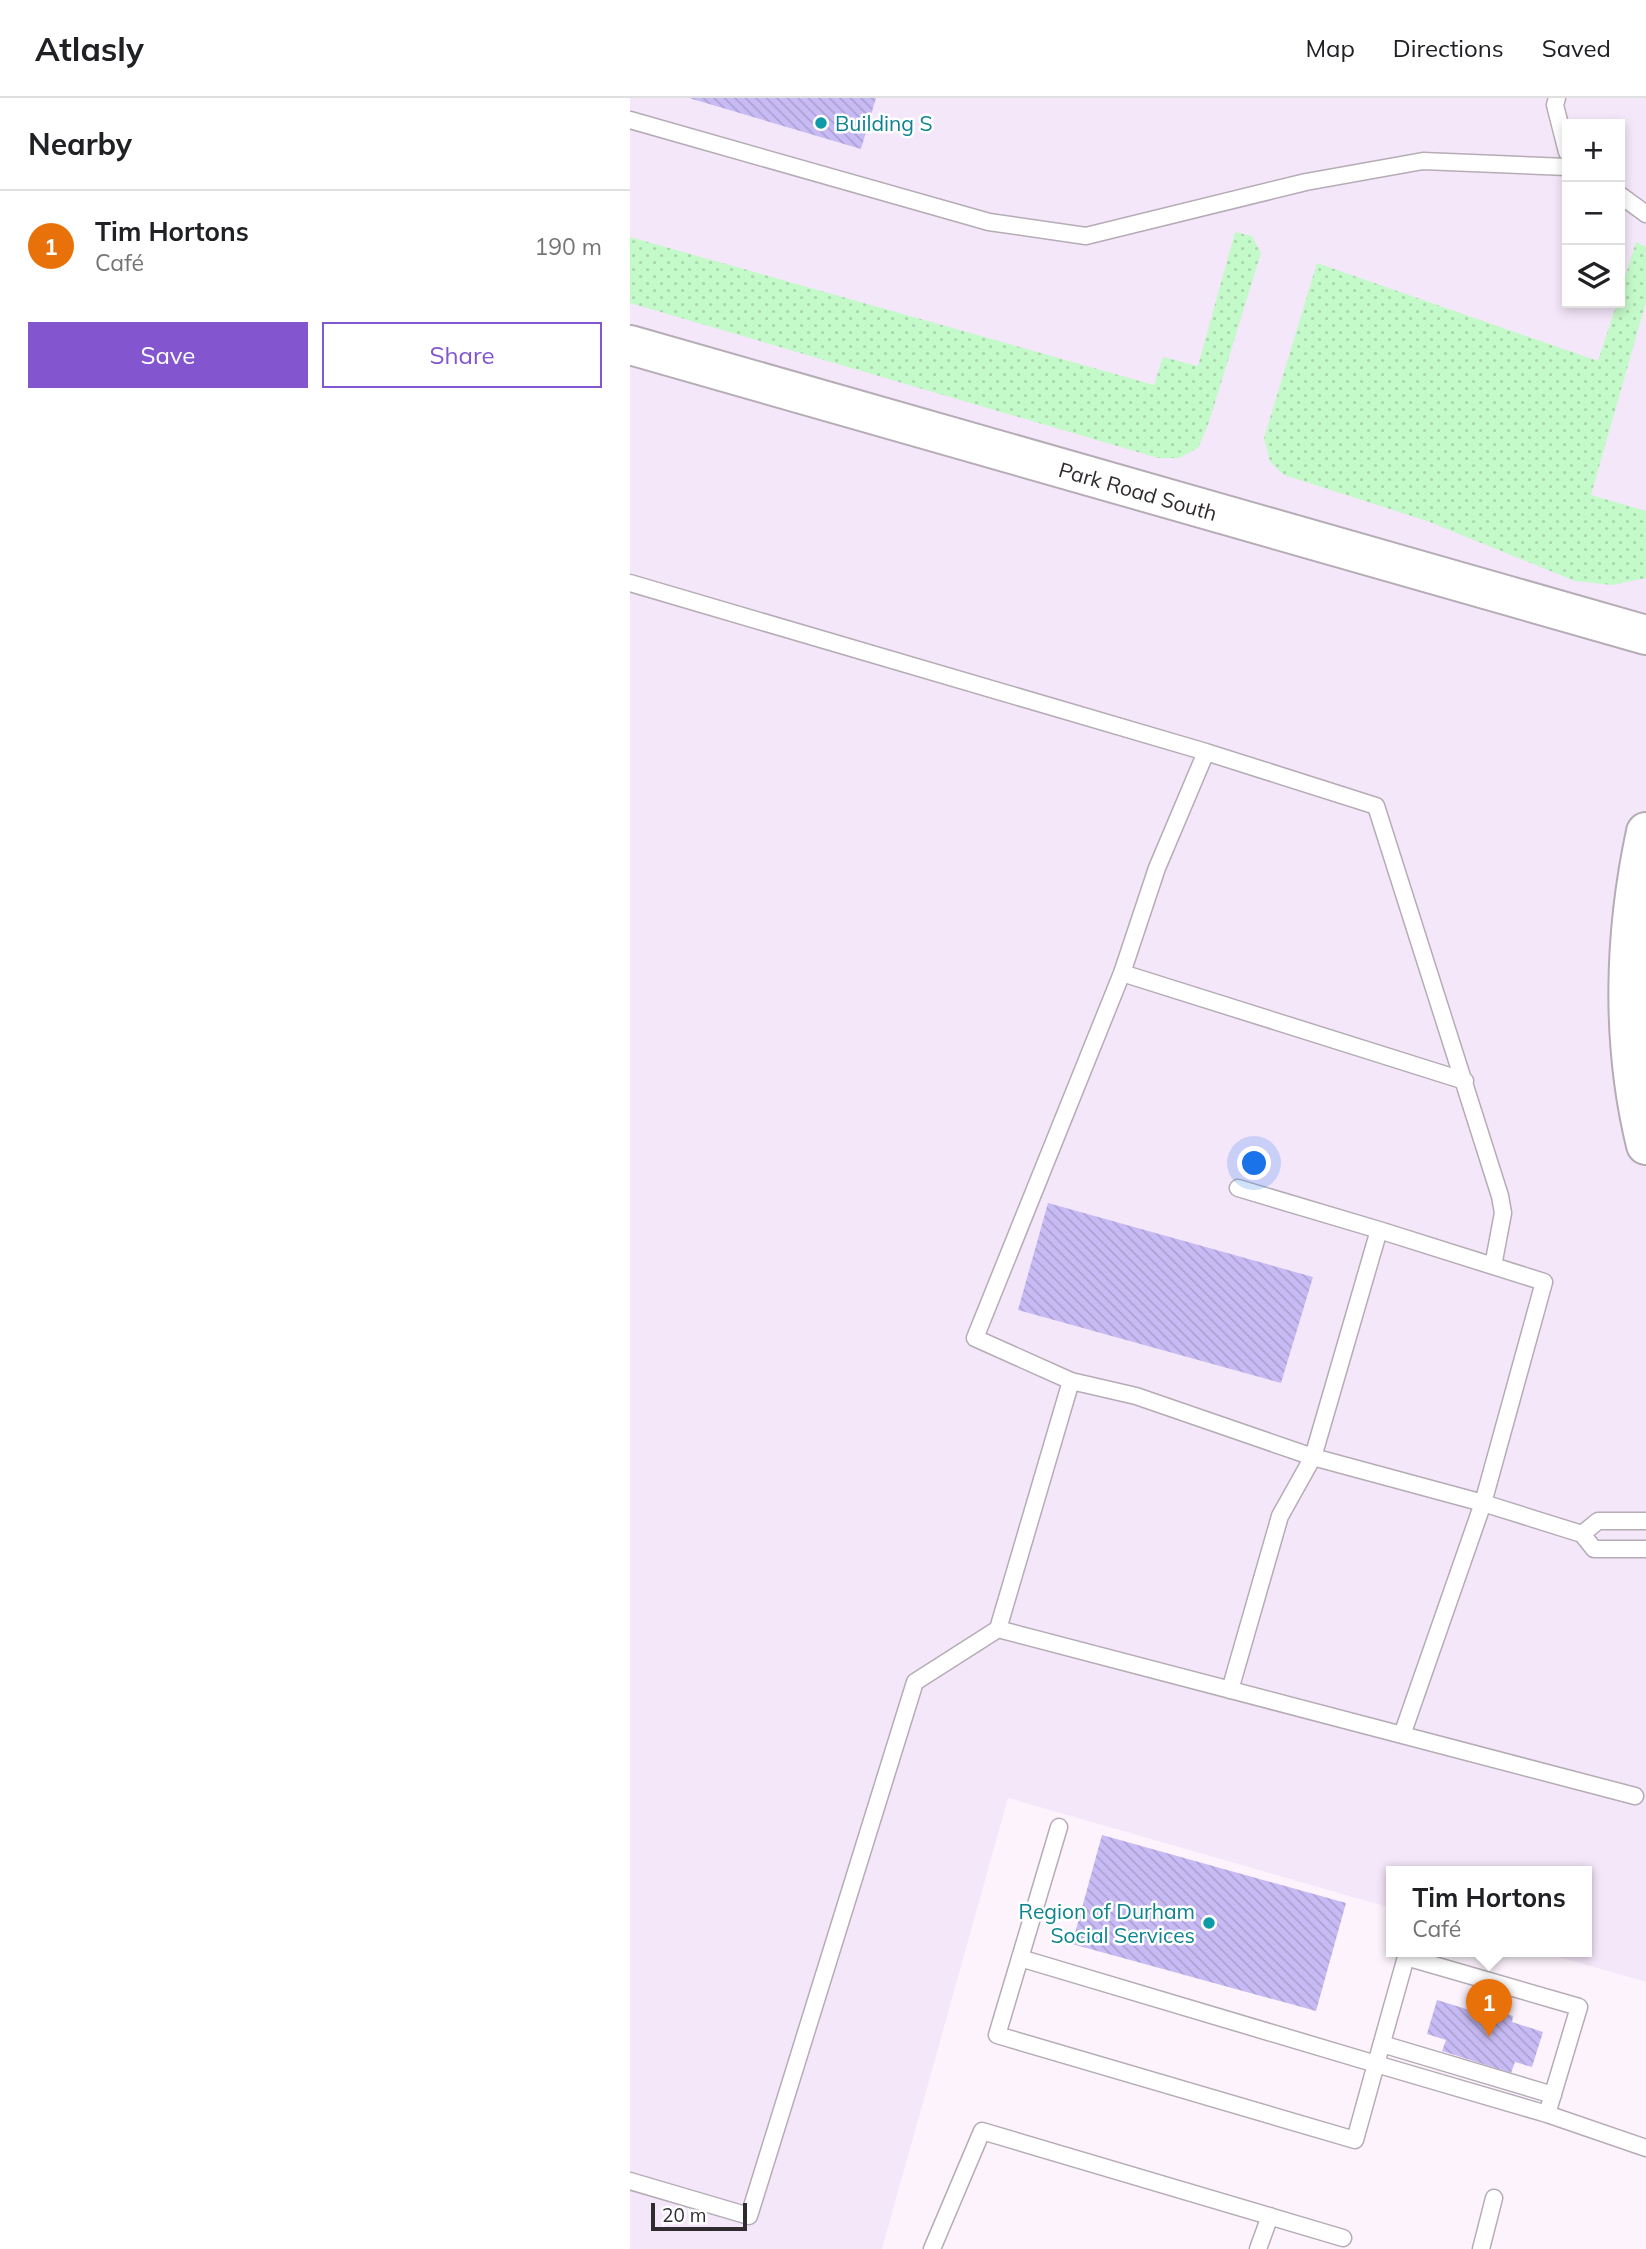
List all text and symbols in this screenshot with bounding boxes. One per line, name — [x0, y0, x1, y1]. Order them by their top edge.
text: Atlasly — [35, 28, 144, 69]
text: Map — [1305, 33, 1355, 63]
text: Directions — [1393, 33, 1504, 63]
text: Saved — [1542, 33, 1611, 63]
place label: Building S — [835, 110, 933, 136]
marker: Building S — [813, 115, 829, 131]
map controls — [1562, 119, 1625, 308]
button: + — [1562, 119, 1625, 182]
text: Nearby — [28, 125, 132, 163]
button: − — [1562, 182, 1625, 245]
text: Tim Hortons — [95, 215, 249, 248]
text: 1 — [44, 232, 58, 261]
text: 190 m — [534, 232, 602, 261]
button: layers — [1562, 245, 1625, 308]
text: Café — [95, 248, 144, 277]
button: Save — [28, 322, 308, 388]
button: Share — [322, 322, 602, 388]
street label: Park Road South — [1056, 456, 1220, 526]
your location — [1237, 1146, 1271, 1180]
popup — [1386, 1866, 1592, 1957]
text: Tim Hortons — [1412, 1881, 1566, 1914]
place label: Region of Durham Social Services — [1019, 1898, 1195, 1948]
text: Café — [1412, 1914, 1461, 1943]
marker: Region of Durham Social Services — [1201, 1915, 1217, 1931]
pin: 1 — [1466, 1979, 1512, 2037]
scale bar — [651, 2200, 747, 2232]
text: 20 m — [662, 2203, 706, 2227]

